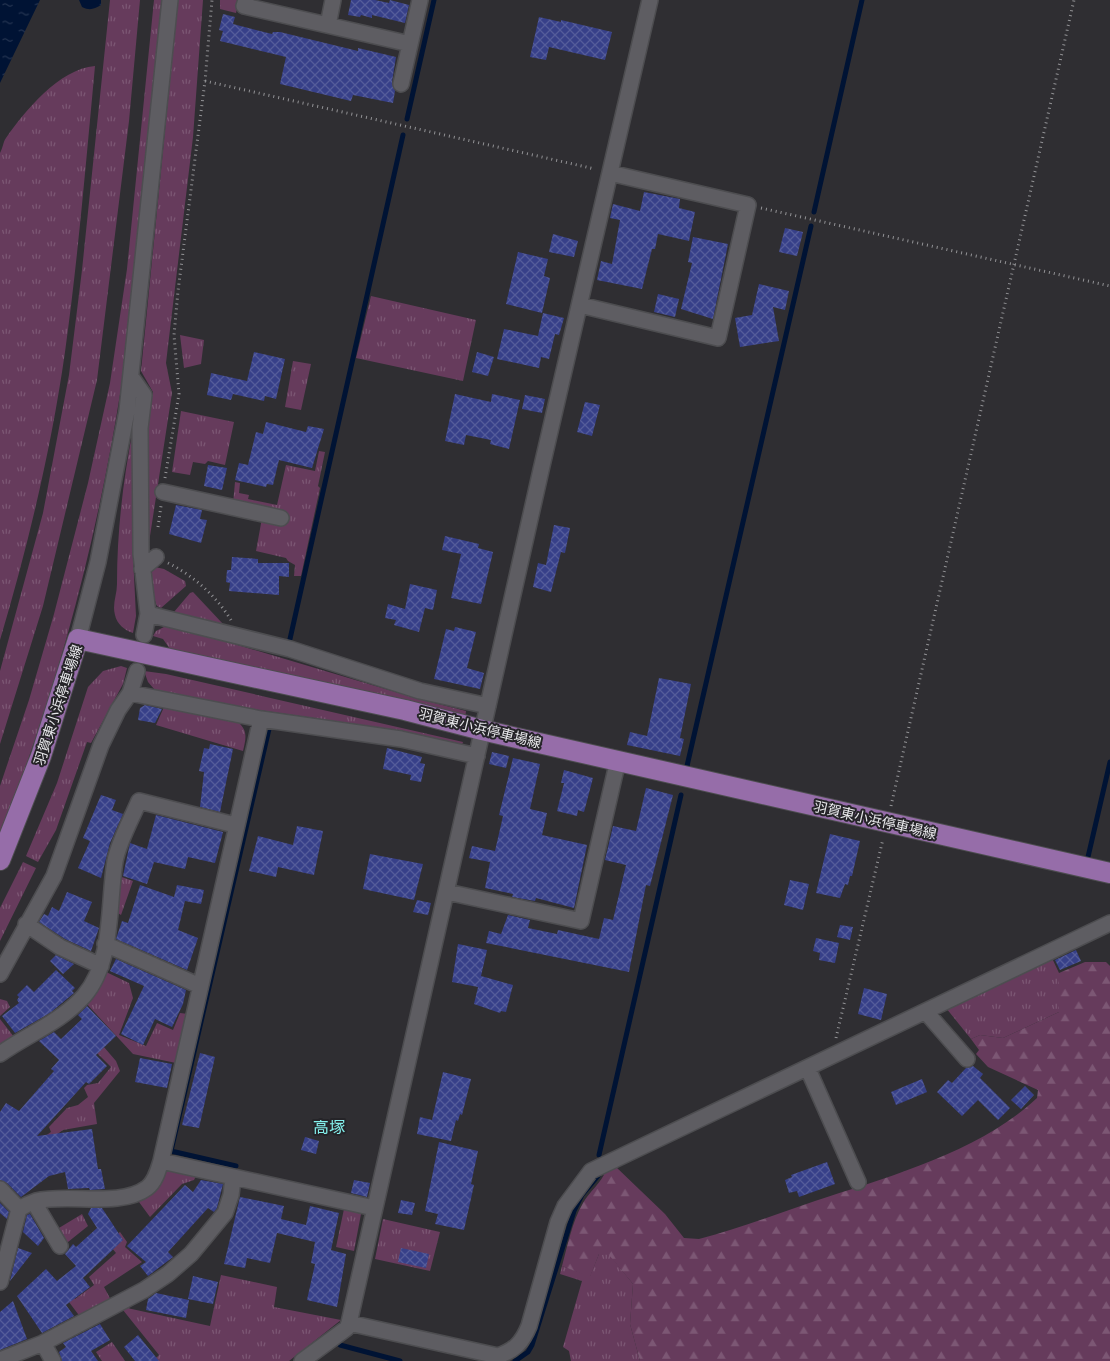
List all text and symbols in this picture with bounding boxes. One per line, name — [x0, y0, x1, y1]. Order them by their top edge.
street label: 羽賀東小浜停車場線 — [31, 643, 85, 767]
street label: 羽賀東小浜停車場線 — [417, 705, 543, 751]
street label: 羽賀東小浜停車場線 — [812, 798, 938, 842]
district label: 高塚 — [313, 1118, 345, 1137]

